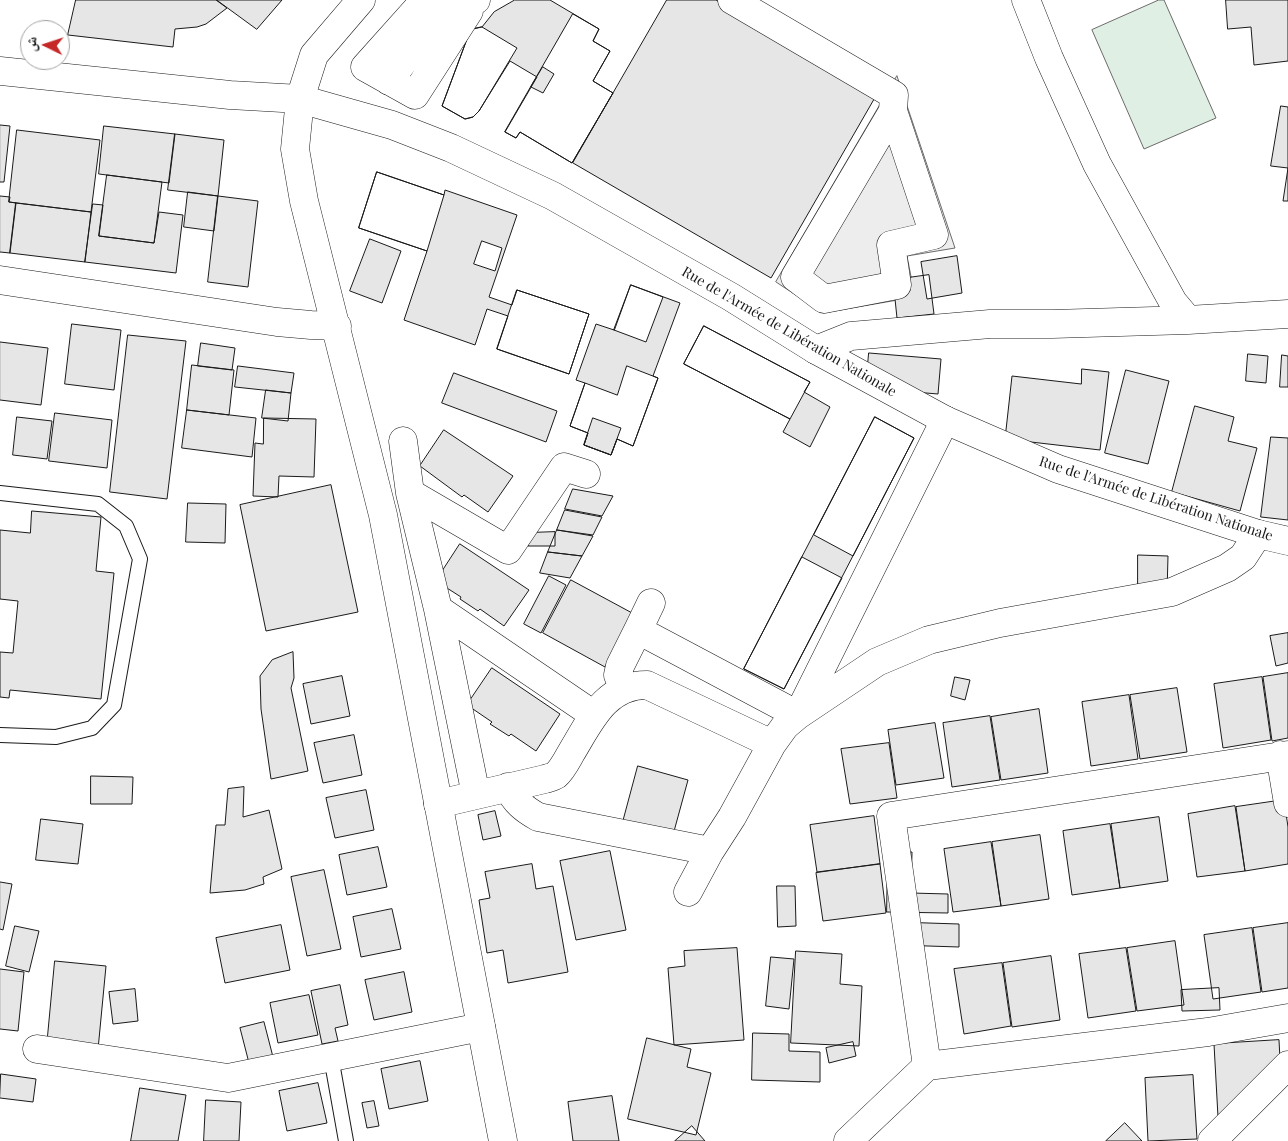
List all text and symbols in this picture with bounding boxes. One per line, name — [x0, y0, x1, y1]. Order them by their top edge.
north arrow — [20, 20, 70, 70]
text: ش — [21, 36, 41, 52]
street label: Rue de l'Armée de Libération Nationale — [679, 264, 899, 400]
street label: Rue de l'Armée de Libération Nationale — [1037, 453, 1275, 545]

